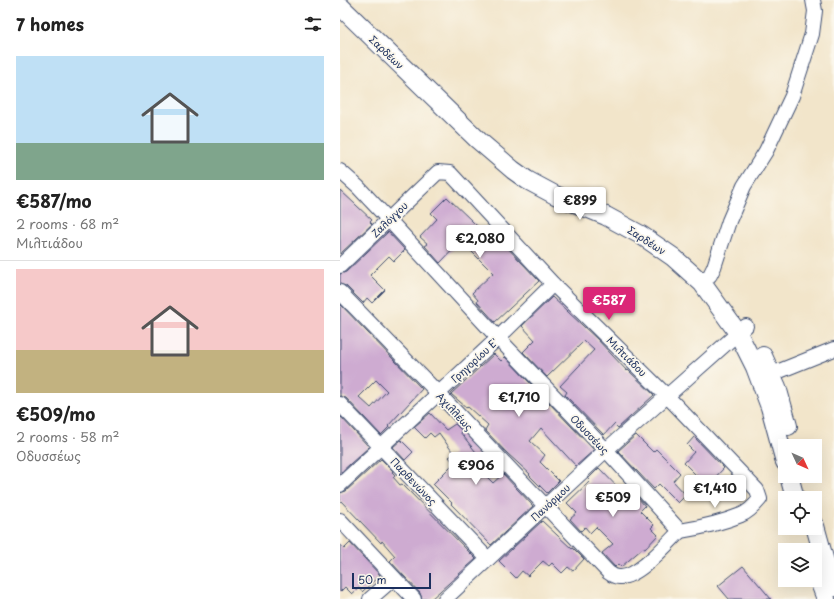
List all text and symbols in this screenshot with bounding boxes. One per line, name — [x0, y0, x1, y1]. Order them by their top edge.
text: 7 homes — [16, 11, 84, 37]
icon: filters — [302, 13, 324, 35]
street label: Σαρδέων — [366, 32, 408, 72]
icon: home — [134, 82, 206, 154]
pin: €899 — [556, 187, 604, 221]
text: €587/mo — [16, 188, 92, 214]
text: €899 — [563, 190, 597, 209]
street label: Ζαλόγγου — [367, 197, 411, 240]
text: 2 rooms · 68 m² — [16, 214, 119, 233]
street label: Σαρδέων — [625, 222, 669, 258]
pin: €2,080 — [447, 225, 513, 259]
text: €2,080 — [455, 228, 505, 247]
text: Μιλτιάδου — [16, 233, 83, 252]
pin: €587 — [585, 287, 633, 321]
text: €587 — [592, 290, 626, 309]
icon: home — [134, 295, 206, 367]
street label: Μιλτιάδου — [604, 333, 651, 380]
street label: Γρηγορίου Ε' — [447, 334, 501, 386]
pin: €1,710 — [486, 384, 552, 418]
text: €1,710 — [498, 387, 540, 406]
street label: Αχιλλέως — [433, 389, 477, 433]
text: €509/mo — [16, 401, 95, 427]
street label: Οδυσσέως — [567, 411, 613, 457]
text: 2 rooms · 58 m² — [16, 427, 119, 446]
north arrow — [778, 439, 822, 483]
map controls — [778, 439, 822, 587]
text: Οδυσσέως — [16, 446, 81, 465]
pin: €906 — [452, 452, 500, 486]
street label: Παρθενώνος — [388, 454, 440, 508]
text: €906 — [458, 455, 494, 474]
pin: €1,410 — [682, 475, 748, 509]
text: €1,410 — [693, 478, 737, 497]
street label: Πανόρμου — [527, 480, 573, 524]
pin: €509 — [589, 484, 637, 518]
text: €509 — [595, 487, 631, 506]
button: locate — [778, 491, 822, 535]
button: layers — [778, 543, 822, 587]
scale bar — [352, 571, 431, 590]
text: 50 m — [358, 571, 387, 588]

